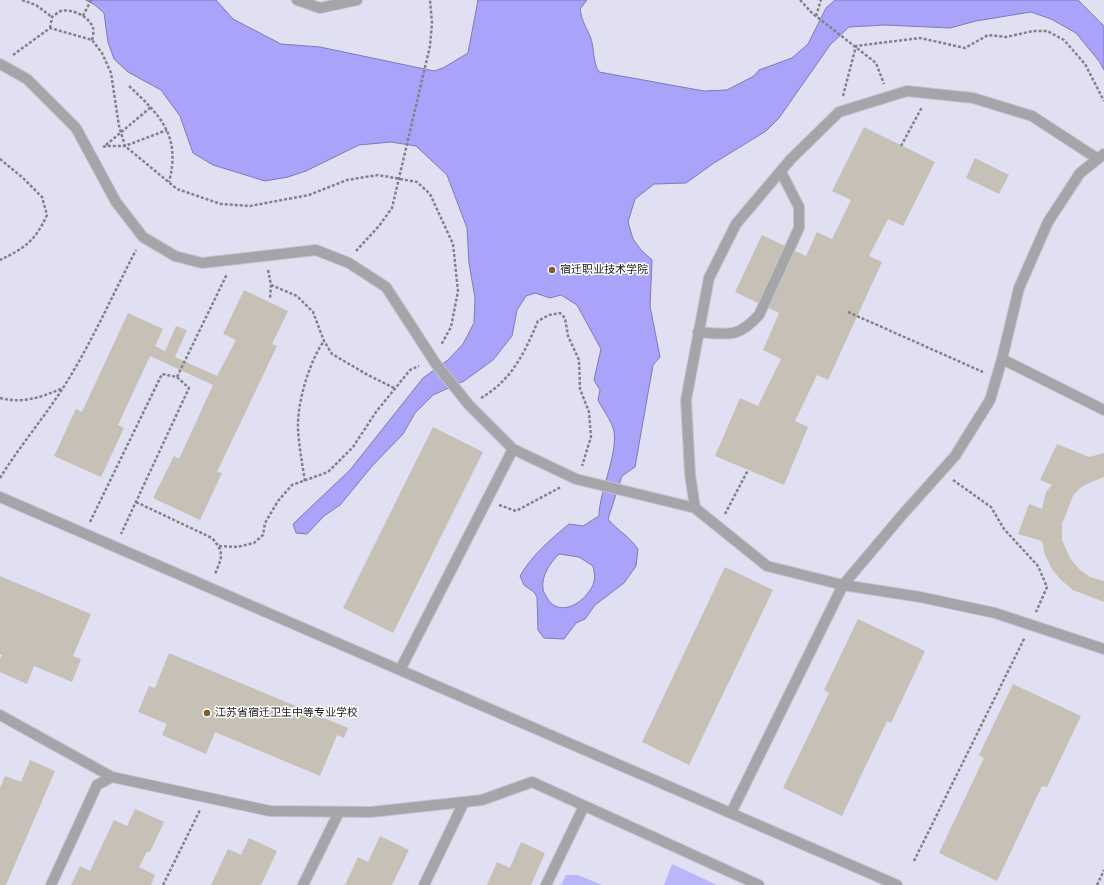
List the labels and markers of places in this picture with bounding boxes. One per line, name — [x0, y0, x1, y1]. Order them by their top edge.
place label: 宿迁职业技术学院 — [560, 263, 648, 277]
marker: 宿迁职业技术学院 — [547, 265, 557, 275]
place label: 江苏省宿迁卫生中等专业学校 — [215, 706, 358, 720]
marker: 江苏省宿迁卫生中等专业学校 — [202, 708, 212, 718]

